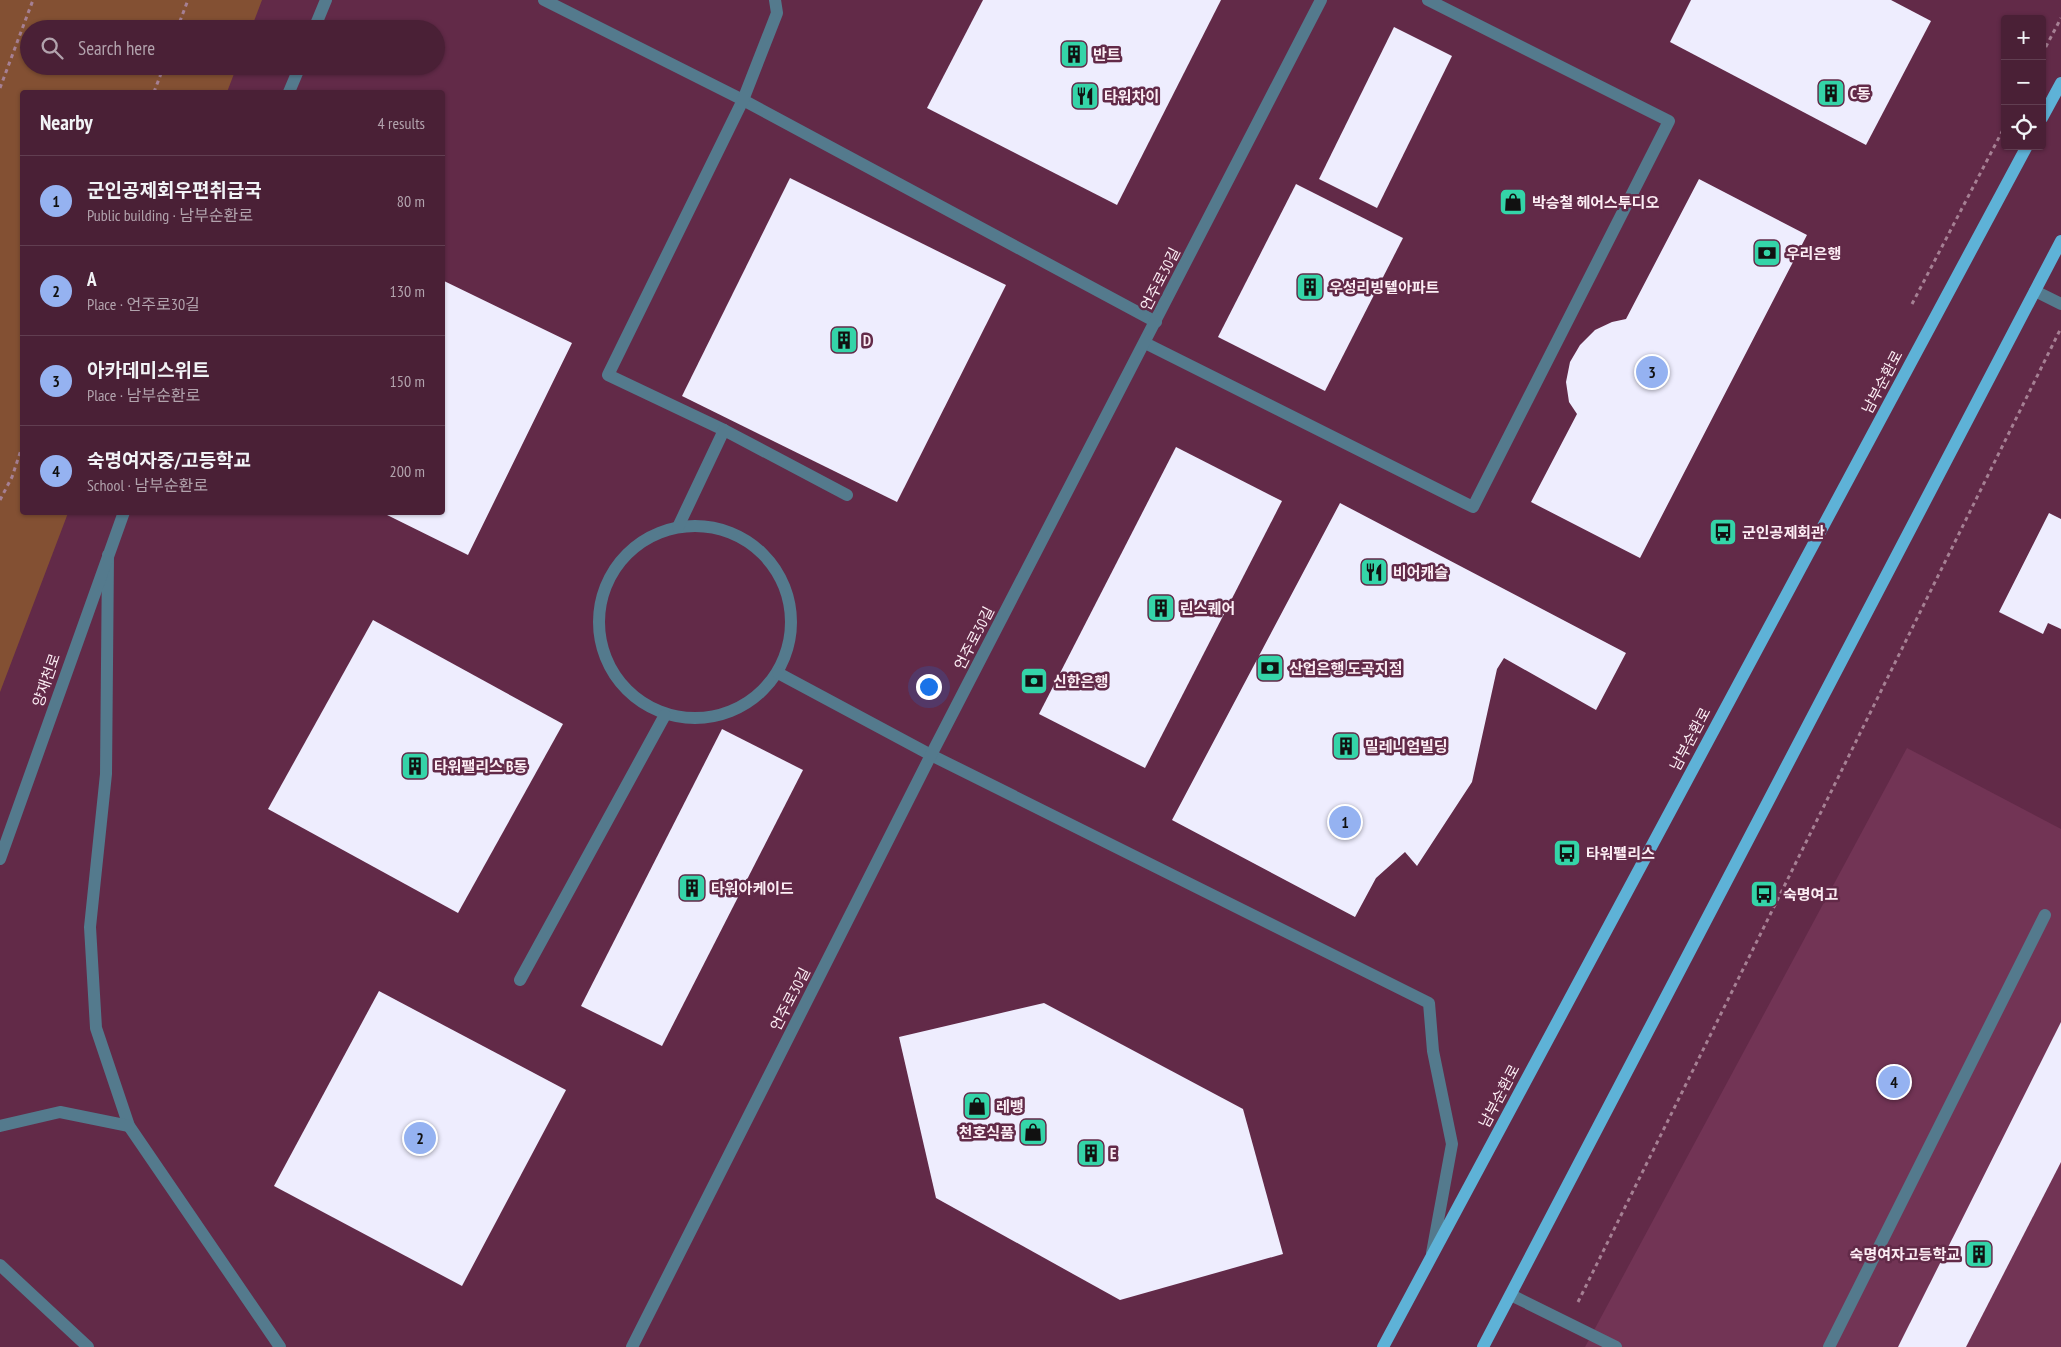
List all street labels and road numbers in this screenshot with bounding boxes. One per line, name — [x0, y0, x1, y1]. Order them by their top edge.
street label: 언주로30길 — [1136, 244, 1184, 314]
street label: 남부순환로 — [1857, 347, 1907, 417]
street label: 언주로30길 — [950, 603, 998, 673]
street label: 양재천로 — [28, 651, 64, 709]
street label: 남부순환로 — [1665, 704, 1715, 774]
street label: 언주로30길 — [766, 964, 814, 1034]
street label: 남부순환로 — [1474, 1061, 1524, 1131]

